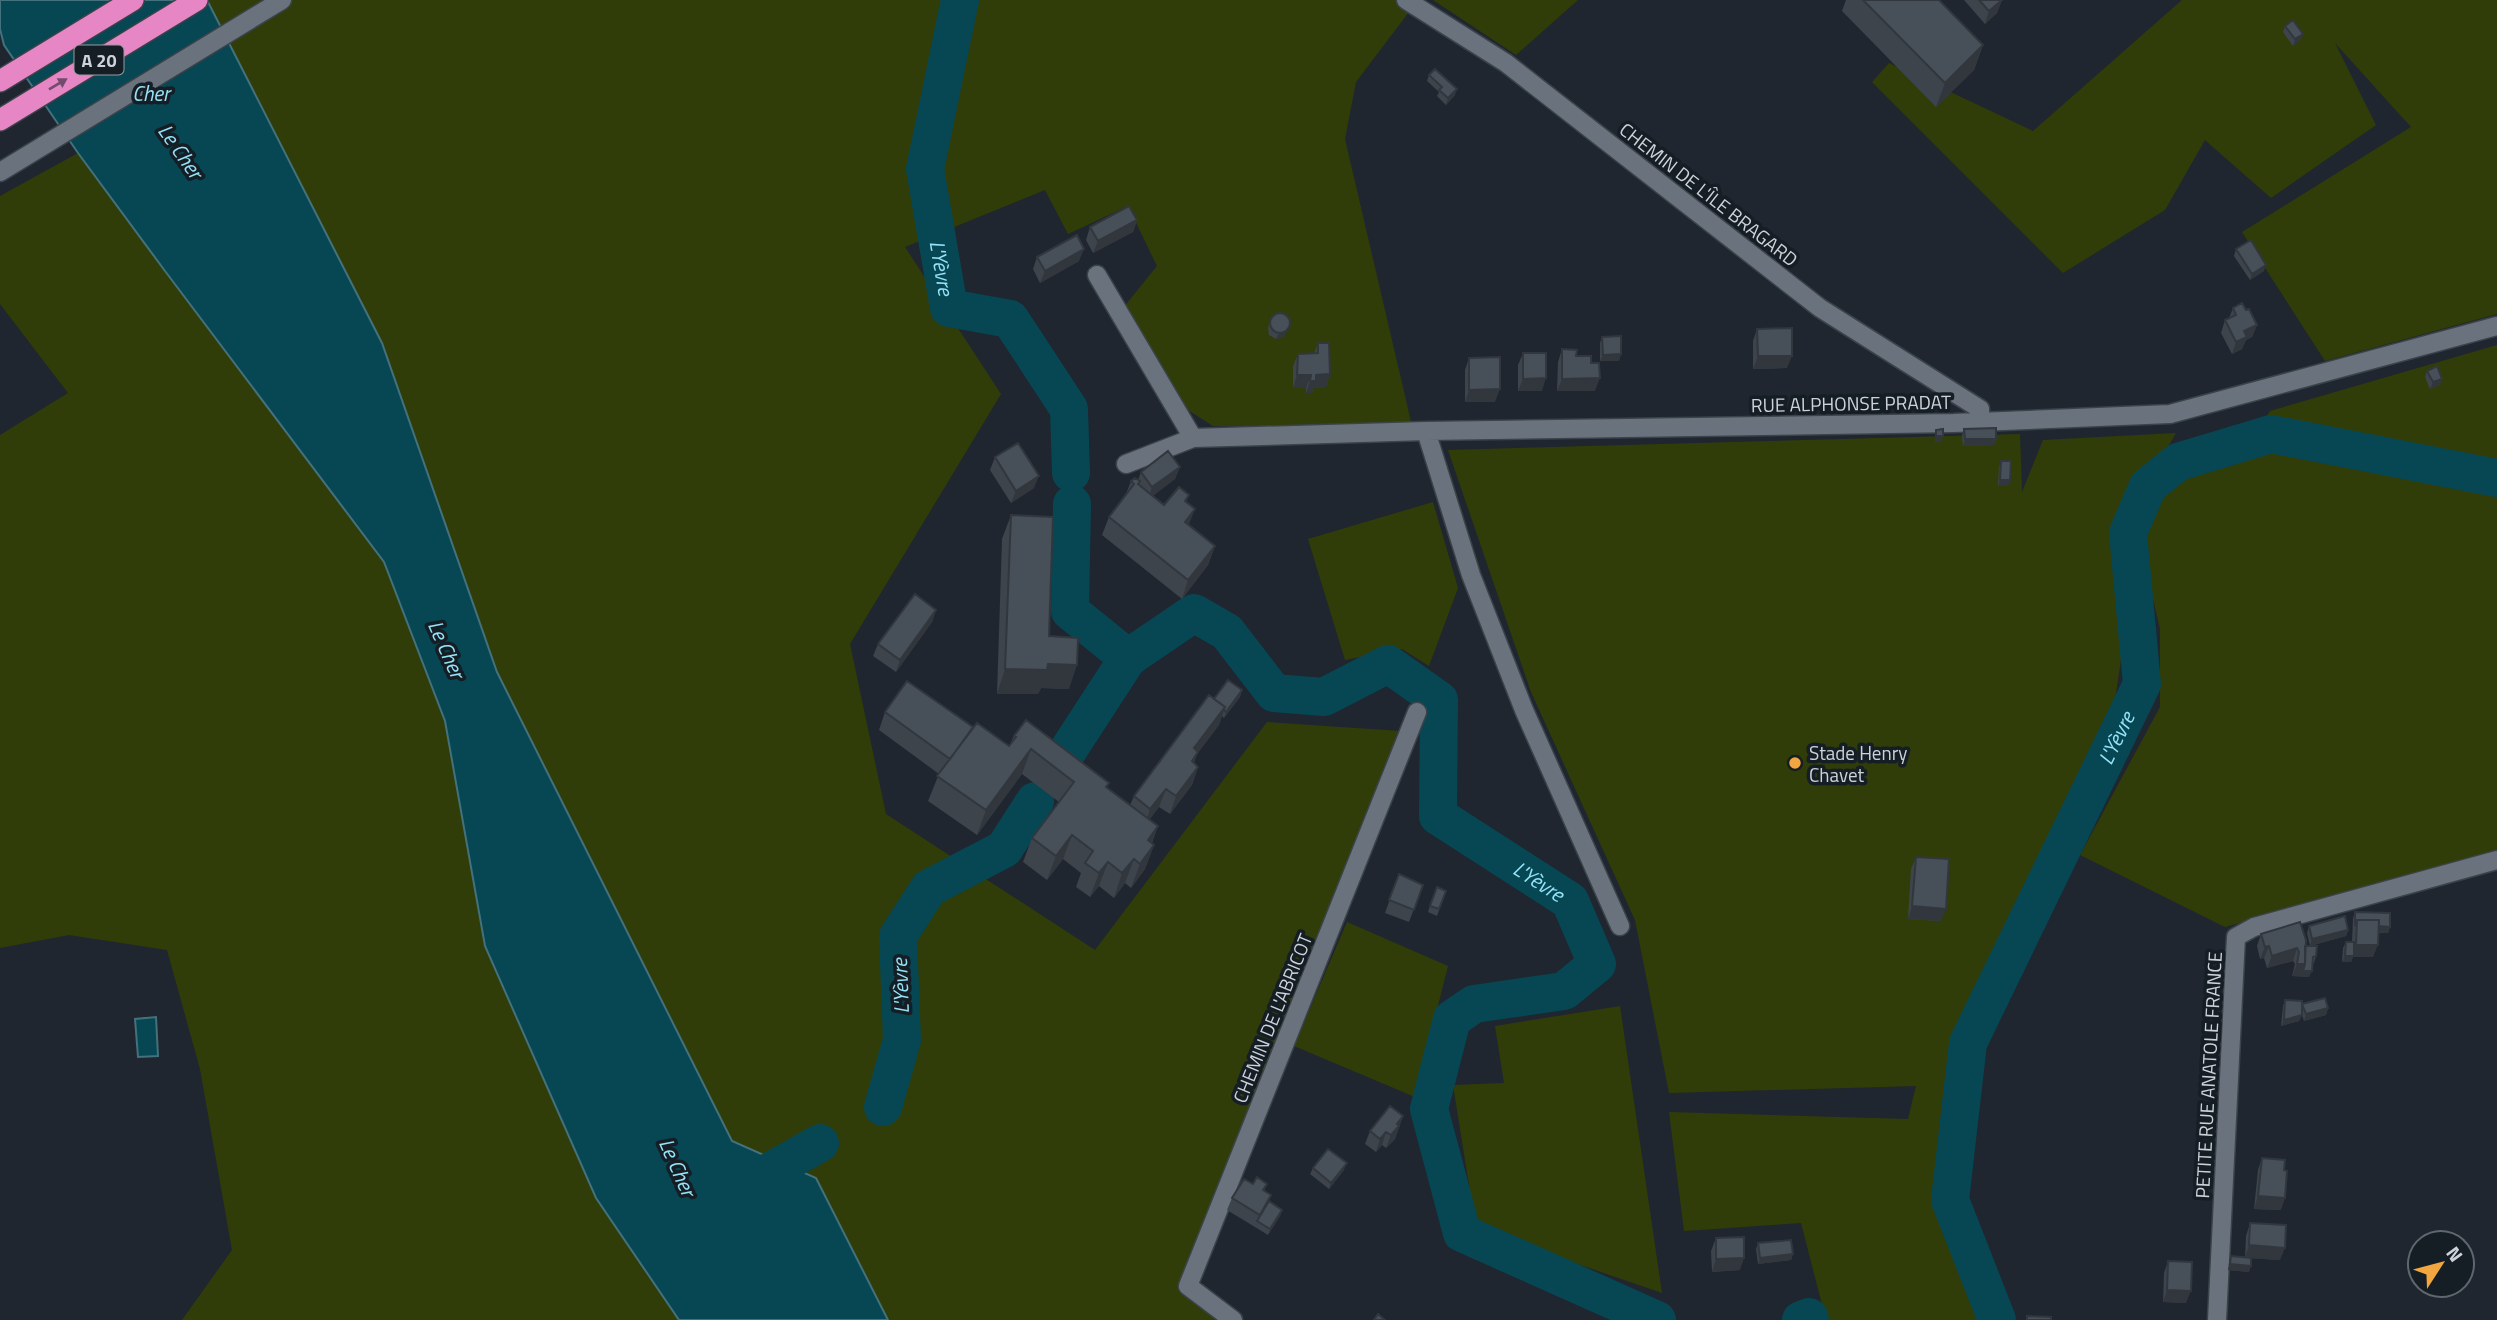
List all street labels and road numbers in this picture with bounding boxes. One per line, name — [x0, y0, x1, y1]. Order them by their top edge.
road number: A 20 — [74, 46, 124, 74]
street label: CHEMIN DE L'ÎLE BRAGARD — [1614, 115, 1804, 273]
street label: RUE ALPHONSE PRADAT — [1751, 387, 1951, 419]
street label: CHEMIN DE L'ABRICOT — [1225, 929, 1319, 1107]
street label: PETITE RUE ANATOLE FRANCE — [2187, 951, 2229, 1199]

